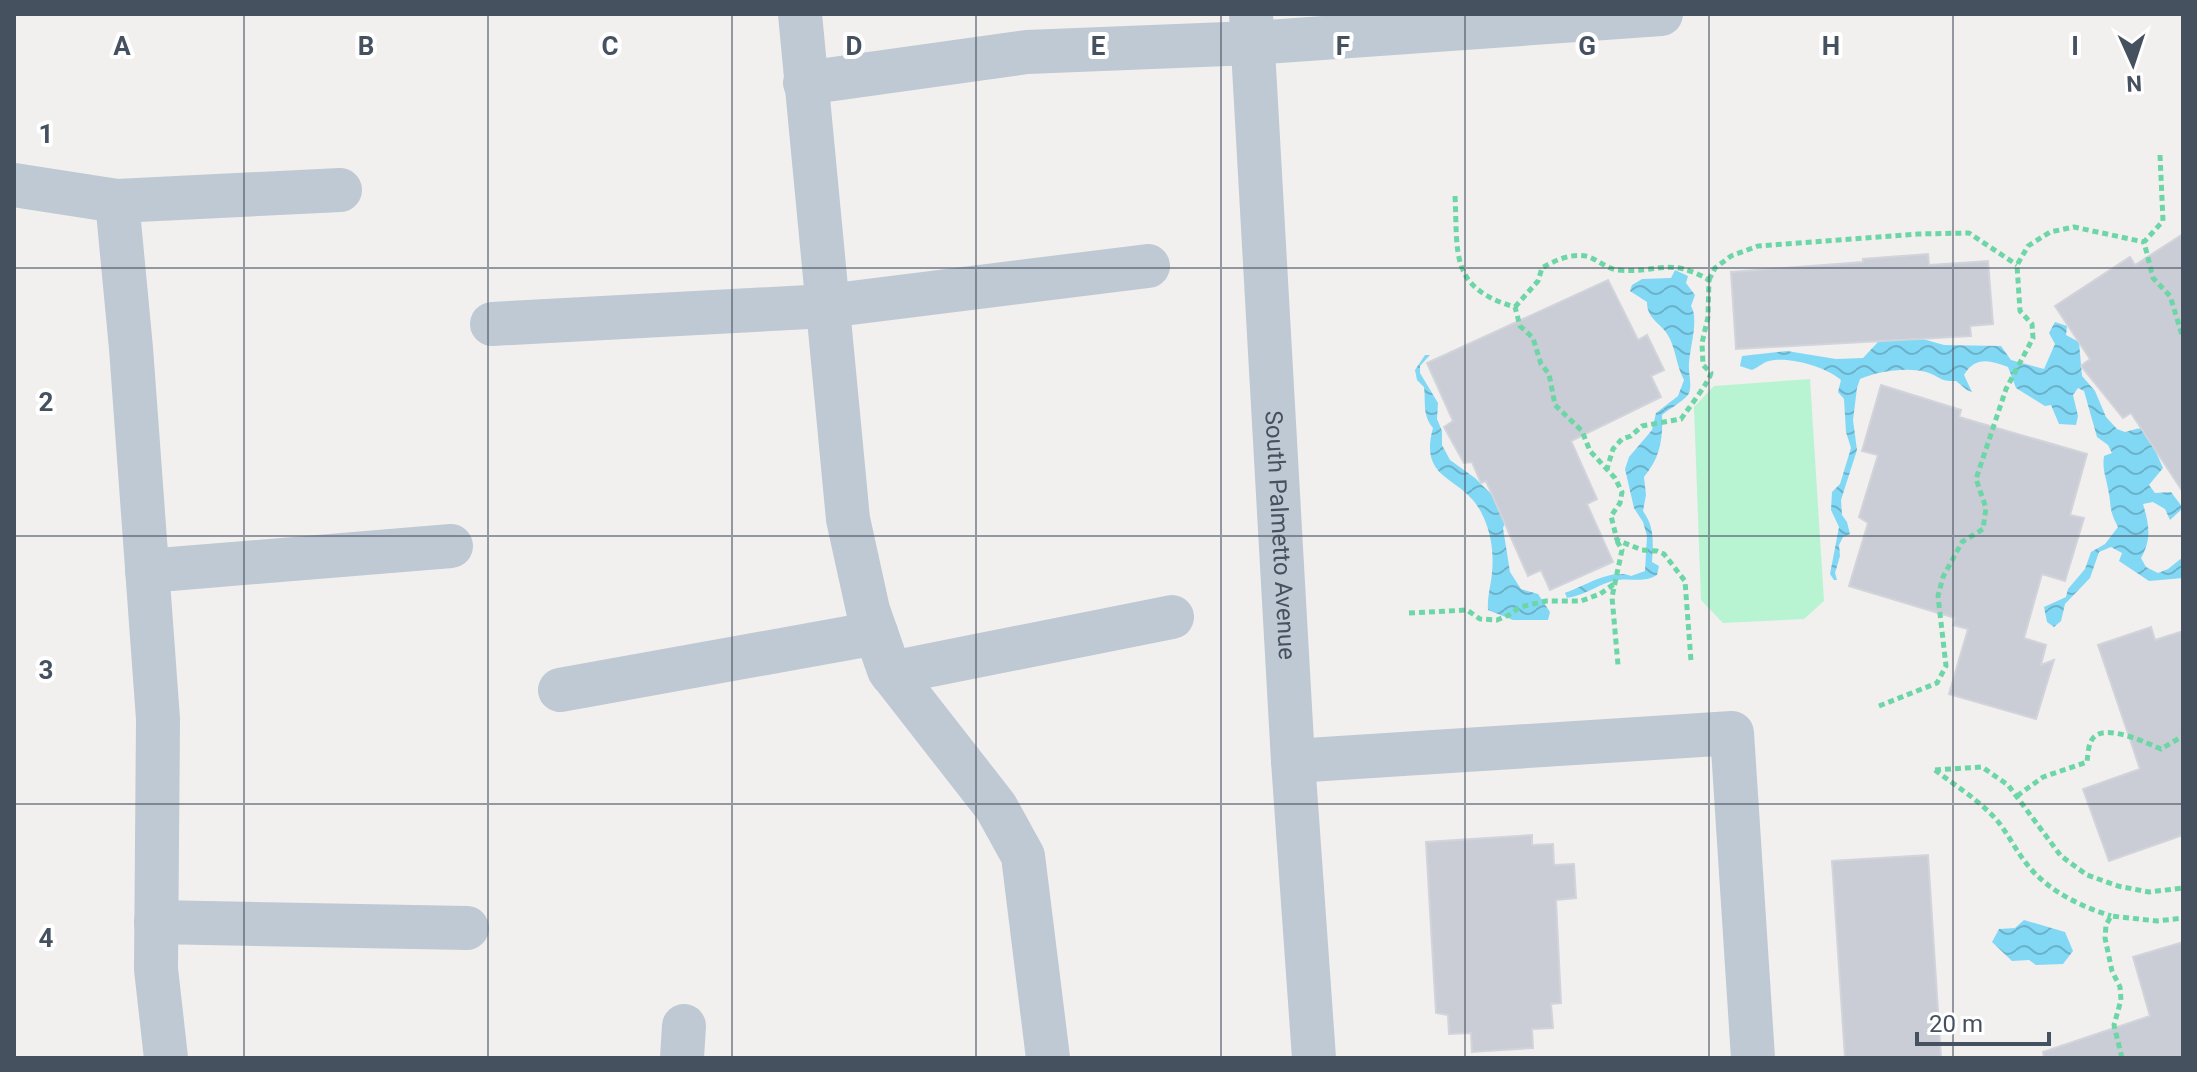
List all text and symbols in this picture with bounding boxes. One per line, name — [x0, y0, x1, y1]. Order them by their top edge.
north arrow — [2093, 24, 2173, 104]
text: A — [113, 31, 131, 61]
text: B — [358, 31, 374, 61]
text: C — [601, 31, 619, 61]
text: D — [846, 31, 862, 61]
text: E — [1091, 31, 1106, 61]
text: F — [1336, 31, 1350, 61]
text: G — [1578, 31, 1596, 61]
text: H — [1822, 31, 1840, 61]
text: I — [2071, 31, 2079, 61]
text: N — [2126, 71, 2142, 96]
text: 1 — [39, 119, 53, 149]
text: 2 — [39, 387, 53, 417]
street label: South Palmetto Avenue — [1259, 410, 1301, 661]
text: 3 — [39, 655, 53, 685]
text: 4 — [39, 923, 54, 953]
scale bar — [1917, 996, 2049, 1046]
text: 20 m — [1929, 1010, 1983, 1038]

